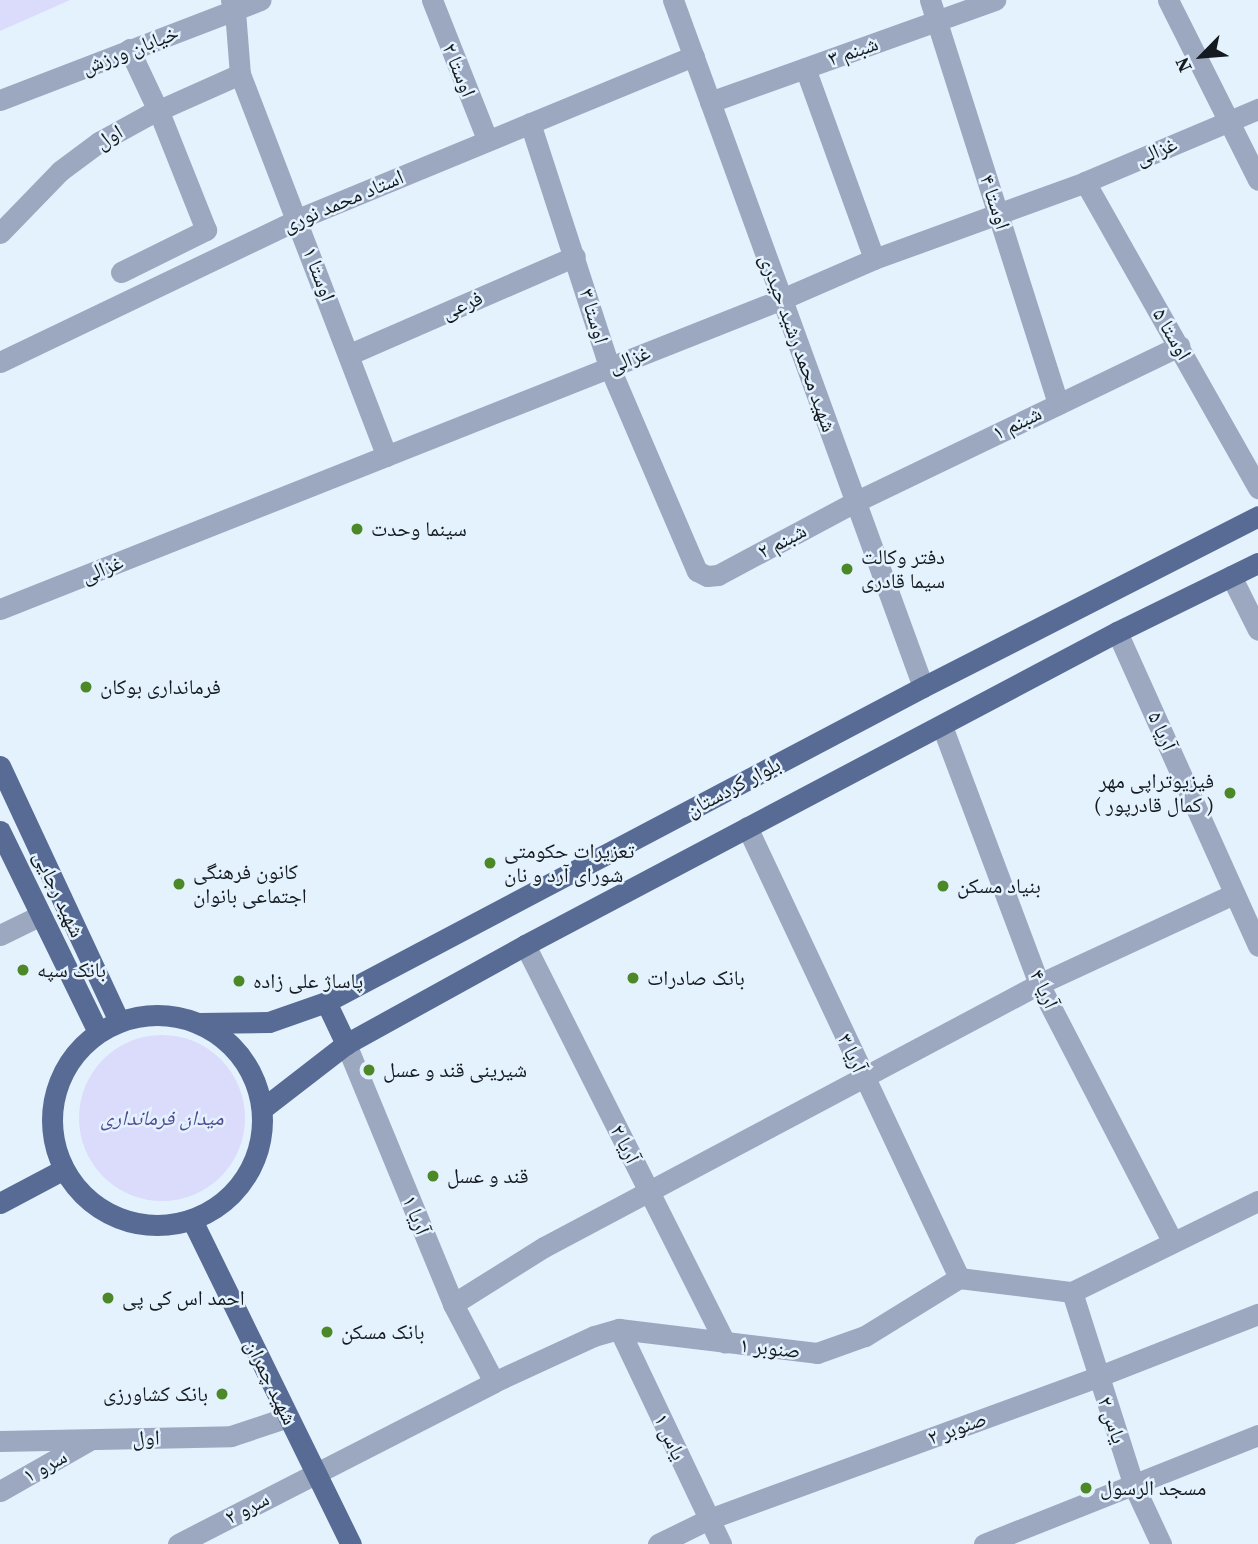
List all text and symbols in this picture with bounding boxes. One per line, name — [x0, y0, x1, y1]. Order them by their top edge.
street label: خیابان ورزش — [78, 20, 182, 80]
north arrow — [1167, 21, 1237, 91]
street label: شبنم ۳ — [825, 31, 881, 71]
street label: اوستا ۲ — [437, 39, 481, 101]
text: N — [1168, 53, 1198, 77]
street label: اول — [91, 119, 127, 155]
street label: غزالی — [1131, 131, 1181, 171]
street label: استاد محمد نوری — [279, 164, 407, 238]
street label: اوستا ۴ — [974, 172, 1016, 232]
street label: اوستا ۱ — [297, 243, 341, 305]
street label: شهید محمد رشید حیدری — [754, 251, 842, 435]
street label: فرعی — [438, 285, 486, 325]
street label: اوستا ۳ — [574, 286, 614, 346]
street label: اوستا ۵ — [1147, 304, 1197, 364]
street label: غزالی — [604, 340, 654, 378]
street label: شبنم ۱ — [988, 400, 1046, 446]
place label: سینما وحدت — [371, 516, 467, 542]
street label: شبنم ۲ — [753, 518, 811, 564]
marker: سینما وحدت — [349, 521, 365, 537]
place label: دفتر وکالت سیما قادری — [861, 544, 945, 594]
street label: غزالی — [77, 549, 127, 589]
marker: دفتر وکالت سیما قادری — [839, 561, 855, 577]
place label: فرمانداری بوکان — [100, 674, 221, 700]
marker: فرمانداری بوکان — [78, 679, 94, 695]
street label: آریا ۵ — [1142, 708, 1182, 754]
street label: بلوار کردستان — [681, 752, 785, 822]
place label: فیزیوتراپی مهر ( کمال قادرپور ) — [1094, 768, 1214, 818]
marker: فیزیوتراپی مهر ( کمال قادرپور ) — [1220, 783, 1240, 803]
place label: تعزیرات حکومتی شورای آرد و نان — [504, 838, 635, 888]
street label: شهید رجایی — [28, 847, 90, 941]
marker: تعزیرات حکومتی شورای آرد و نان — [482, 855, 498, 871]
place label: کانون فرهنگی اجتماعی بانوان — [193, 859, 307, 909]
place label: بنیاد مسکن — [957, 873, 1041, 899]
marker: کانون فرهنگی اجتماعی بانوان — [171, 876, 187, 892]
marker: بنیاد مسکن — [935, 878, 951, 894]
place label: بانک سپه — [37, 957, 106, 983]
marker: بانک سپه — [15, 962, 31, 978]
place label: بانک صادرات — [647, 965, 745, 991]
street label: آریا ۴ — [1024, 966, 1064, 1012]
place label: پاساژ علی زاده — [253, 968, 363, 994]
marker: بانک صادرات — [625, 970, 641, 986]
marker: پاساژ علی زاده — [231, 973, 247, 989]
street label: آریا ۳ — [832, 1030, 872, 1076]
place label: شیرینی قند و عسل — [383, 1057, 527, 1083]
marker: شیرینی قند و عسل — [361, 1062, 377, 1078]
park label: میدان فرمانداری — [100, 1105, 224, 1131]
street label: آریا ۲ — [605, 1120, 645, 1168]
place label: قند و عسل — [447, 1163, 528, 1189]
marker: قند و عسل — [425, 1168, 441, 1184]
street label: آریا ۱ — [397, 1192, 435, 1238]
place label: احمد اس کی پی — [122, 1285, 245, 1311]
marker: احمد اس کی پی — [100, 1290, 116, 1306]
place label: بانک مسکن — [341, 1319, 424, 1345]
marker: بانک مسکن — [319, 1324, 335, 1340]
street label: صنوبر ۱ — [738, 1332, 802, 1364]
street label: شهید چمران — [240, 1335, 302, 1429]
place label: بانک کشاورزی — [103, 1381, 208, 1407]
marker: بانک کشاورزی — [214, 1386, 230, 1402]
street label: یاس ۲ — [1092, 1393, 1132, 1447]
street label: صنوبر ۲ — [924, 1406, 990, 1450]
street label: یاس ۱ — [648, 1410, 692, 1464]
street label: اول — [132, 1425, 160, 1451]
street label: سرو ۱ — [19, 1444, 71, 1488]
place label: مسجد الرسول — [1100, 1475, 1206, 1501]
marker: مسجد الرسول — [1078, 1480, 1094, 1496]
street label: سرو ۲ — [221, 1486, 273, 1530]

